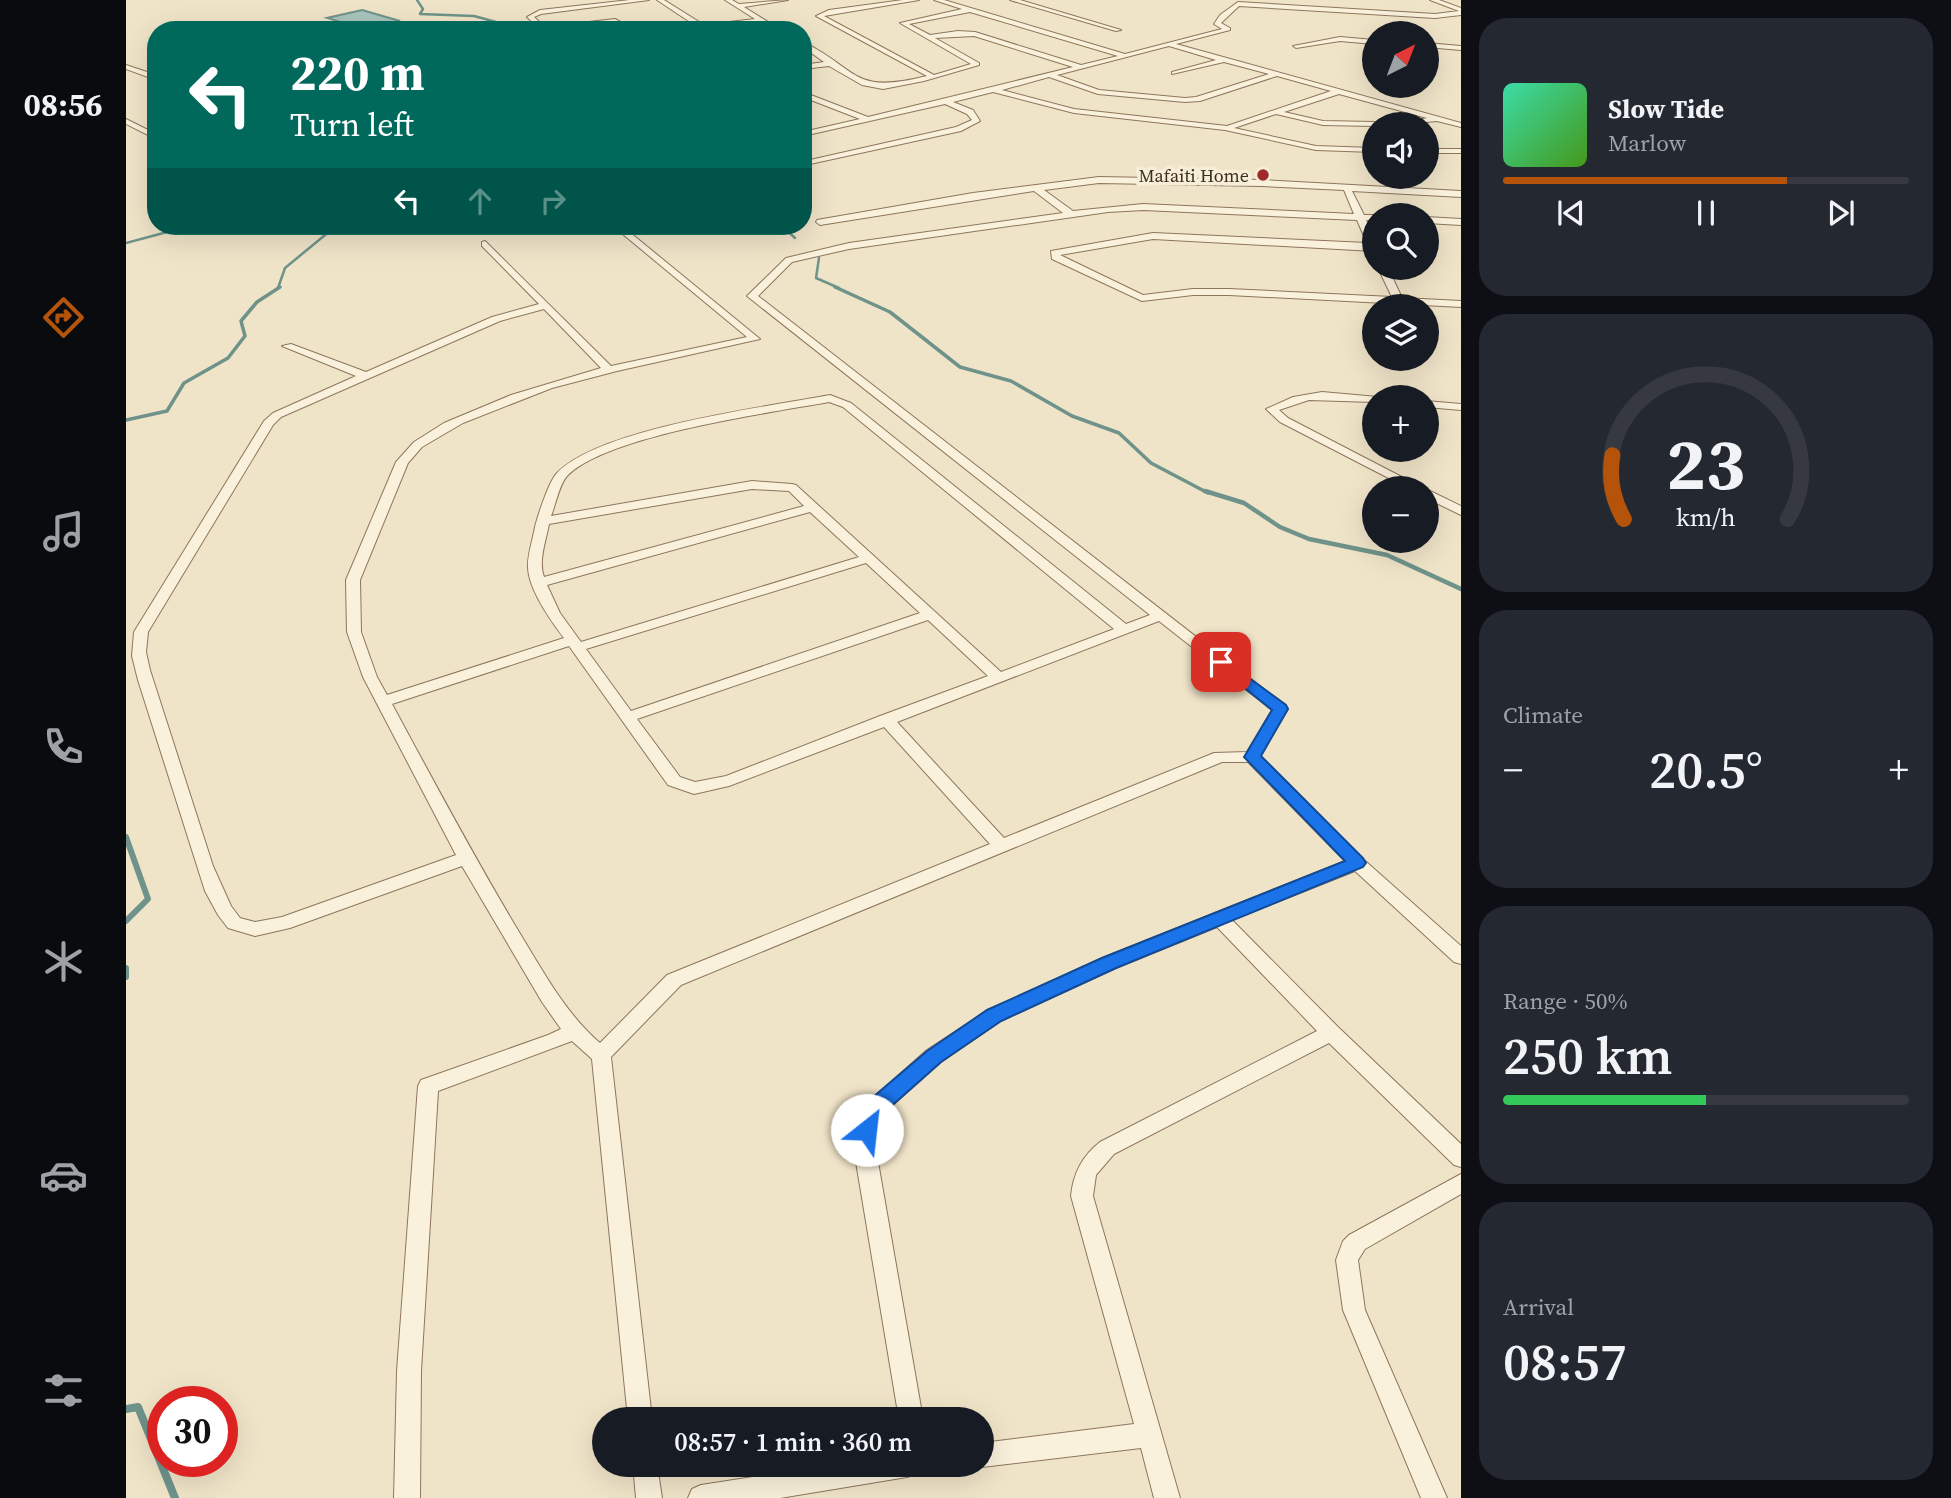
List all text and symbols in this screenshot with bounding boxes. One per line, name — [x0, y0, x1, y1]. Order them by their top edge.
north arrow — [1362, 21, 1438, 98]
map controls — [1362, 21, 1439, 553]
text: 220 m — [290, 39, 425, 106]
icon: left — [175, 49, 266, 140]
text: 08:56 — [24, 83, 102, 127]
text: Slow Tide — [1608, 91, 1724, 127]
text: Turn left — [290, 103, 414, 147]
button: sound — [1362, 112, 1439, 189]
text: Marlow — [1608, 127, 1686, 159]
place label: Mafaiti Home — [1139, 163, 1249, 188]
marker: Mafaiti Home — [1255, 167, 1271, 183]
icon: left — [388, 182, 426, 220]
icon: ahead — [461, 182, 499, 220]
icon: right — [534, 182, 572, 220]
icon: previous — [1552, 194, 1590, 232]
icon: pause — [1687, 194, 1725, 232]
icon: next — [1822, 194, 1860, 232]
button: search — [1362, 203, 1439, 280]
icon: directions — [39, 293, 88, 342]
button: layers — [1362, 294, 1439, 371]
button: + — [1362, 385, 1439, 462]
text: 23 — [1667, 414, 1745, 513]
button: − — [1362, 476, 1439, 553]
text: km/h — [1676, 500, 1736, 534]
icon: music — [39, 507, 88, 556]
pin — [1191, 632, 1251, 692]
icon: arrive — [1202, 643, 1240, 681]
text: Climate — [1503, 699, 1583, 731]
icon: phone — [39, 722, 88, 771]
text: 20.5° — [1649, 734, 1763, 805]
text: − — [1503, 744, 1523, 796]
text: + — [1889, 744, 1909, 796]
icon: climate — [39, 937, 88, 986]
text: Range · 50% — [1503, 985, 1628, 1017]
text: 250 km — [1503, 1020, 1672, 1091]
position arrow — [830, 1093, 904, 1167]
icon: car — [39, 1151, 88, 1200]
text: Arrival — [1503, 1291, 1574, 1323]
text: 08:57 — [1503, 1326, 1627, 1397]
icon: filters — [39, 1366, 88, 1415]
speed limit sign: 30 — [147, 1386, 238, 1477]
text: 08:57 · 1 min · 360 m — [674, 1424, 912, 1460]

